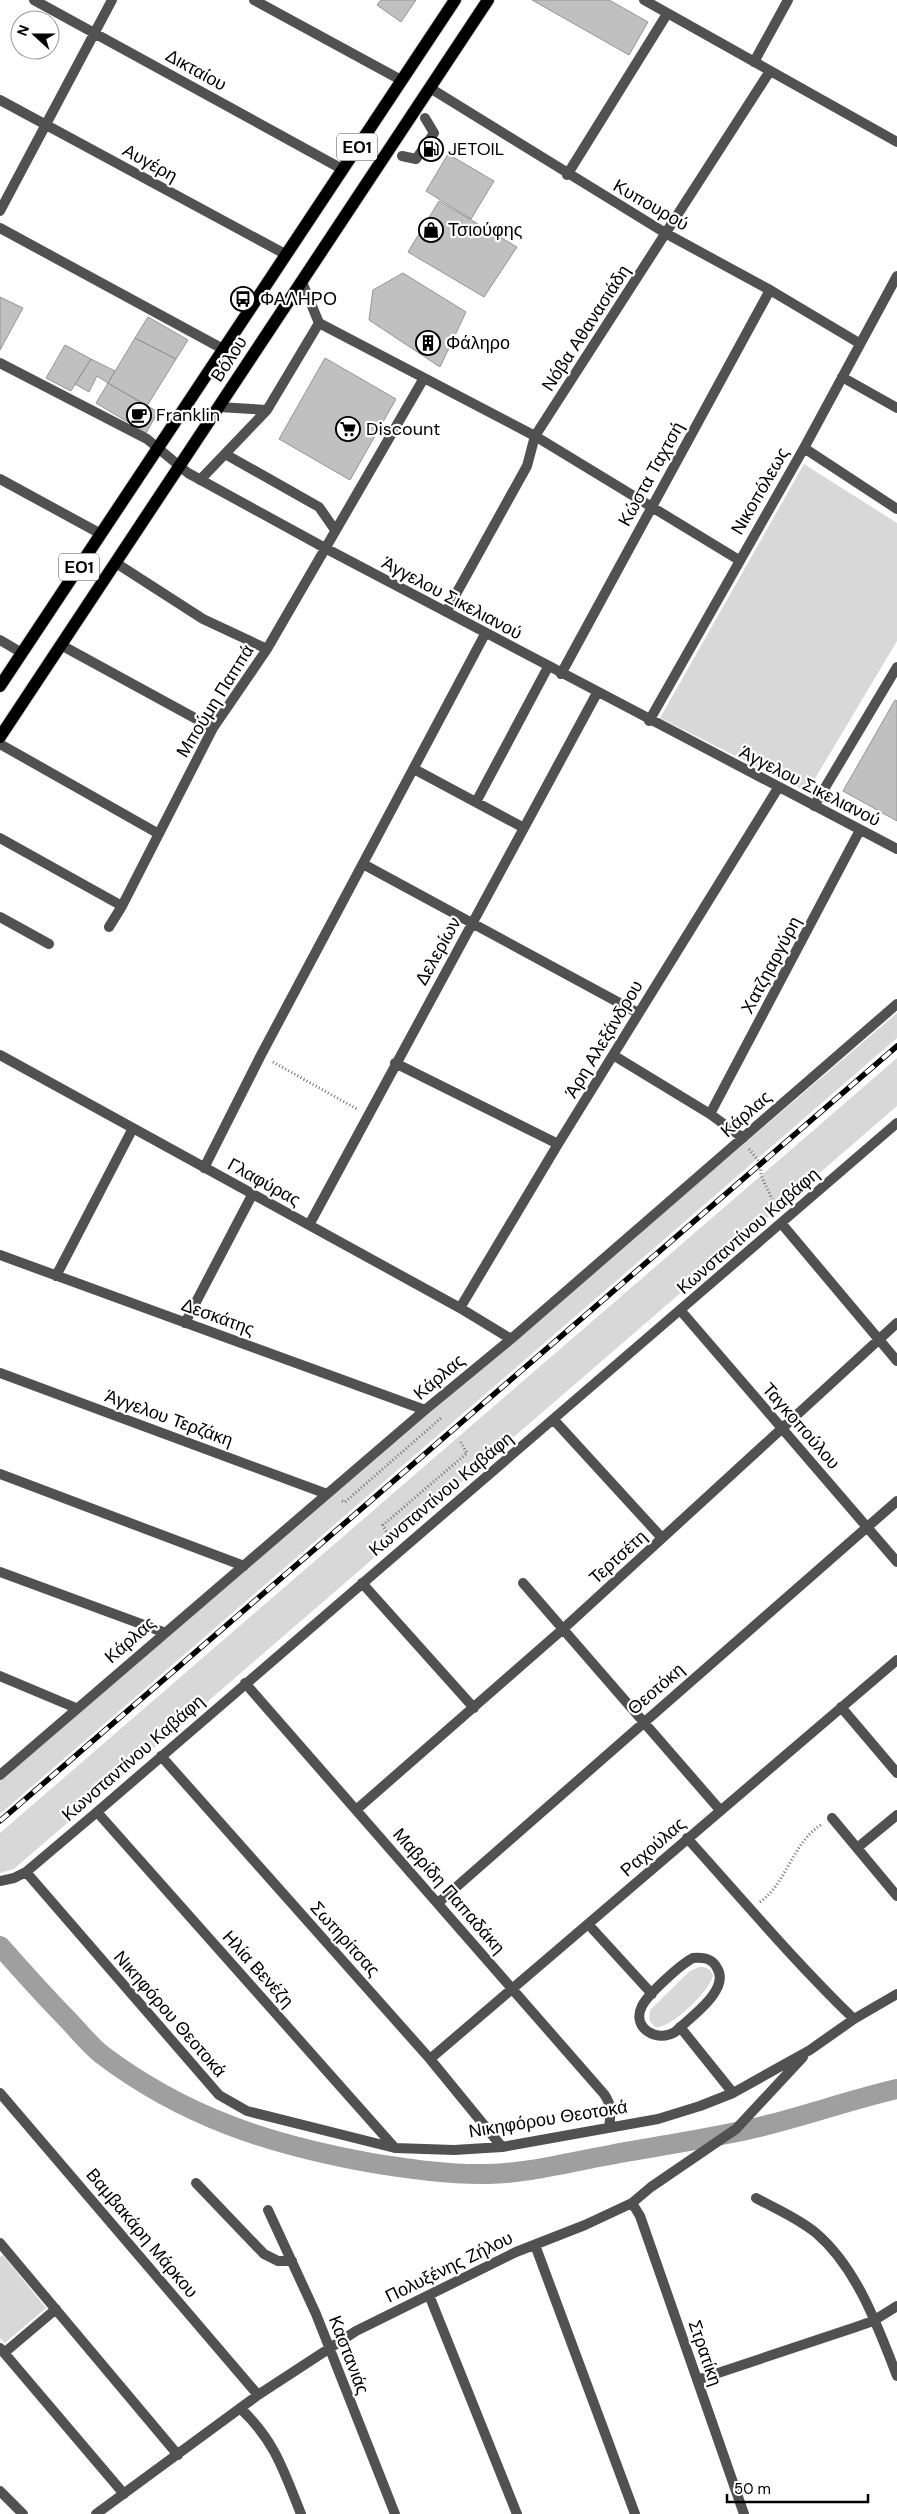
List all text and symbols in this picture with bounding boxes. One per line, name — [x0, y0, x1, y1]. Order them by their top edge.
north arrow — [10, 10, 60, 60]
text: N — [13, 22, 33, 38]
street label: Δικταίου — [161, 43, 231, 97]
road number: ΕΟ1 — [337, 134, 377, 160]
fuel station icon: JETOIL — [418, 136, 444, 162]
place label: JETOIL — [448, 137, 504, 161]
street label: Αυγέρη — [118, 138, 182, 188]
street label: Κυπουρού — [609, 174, 693, 236]
shop icon: Τσιούφης — [418, 217, 444, 243]
place label: Τσιούφης — [448, 218, 523, 242]
street label: Νόβα Αθανασιάδη — [536, 260, 636, 396]
bus stop icon: ΦΑΛΗΡΟ — [230, 286, 256, 312]
place label: ΦΑΛΗΡΟ — [260, 287, 337, 311]
building icon: Φάληρο — [415, 330, 441, 356]
street label: Βόλου — [205, 331, 253, 387]
place label: Φάληρο — [446, 331, 510, 355]
cafe icon: Franklin — [126, 402, 152, 428]
place label: Franklin — [156, 403, 220, 427]
supermarket icon: Discount — [335, 416, 361, 442]
place label: Discount — [366, 417, 440, 441]
street label: Κώστα Ταχτσή — [612, 418, 690, 530]
street label: Νικοπόλεως — [725, 443, 795, 539]
street label: Άγγελου Σικελιανού — [378, 551, 526, 645]
road number: ΕΟ1 — [59, 554, 99, 580]
street label: Μπούμη Παππά — [171, 640, 259, 762]
street label: Άγγελου Σικελιανού — [735, 740, 885, 832]
street label: Χατζηαργύρη — [735, 912, 807, 1018]
street label: Δελερίων — [409, 913, 467, 989]
street label: Άρη Αλεξάνδρου — [559, 976, 649, 1102]
street label: Κάρλας — [716, 1085, 777, 1143]
street label: Γλαφύρας — [223, 1152, 305, 1212]
street label: Κωνσταντίνου Καβάφη — [672, 1162, 824, 1300]
street label: Δεσκάτης — [178, 1293, 258, 1341]
street label: Κάρλας — [408, 1348, 470, 1405]
street label: Ταγκοπούλου — [757, 1378, 845, 1474]
street label: Άγγελου Τερζάκη — [102, 1384, 236, 1452]
street label: Κωνσταντίνου Καβάφη — [364, 1426, 518, 1562]
street label: Τερτσέτη — [584, 1525, 652, 1589]
street label: Κάρλας — [100, 1611, 161, 1669]
street label: Θεοτόκη — [622, 1658, 690, 1720]
street label: Κωνσταντίνου Καβάφη — [57, 1689, 209, 1827]
street label: Ραχούλας — [615, 1812, 691, 1882]
street label: Μαβρίδη Παπαδάκη — [388, 1823, 510, 1959]
street label: Σωτηρίτσας — [305, 1896, 385, 1982]
street label: Ηλία Βενέζη — [217, 1925, 299, 2013]
street label: Νικηφόρου Θεοτοκά — [108, 1946, 232, 2082]
street label: Νικηφόρου Θεοτοκά — [467, 2095, 629, 2143]
street label: Βαμβακάρη Μάρκου — [81, 2163, 203, 2303]
street label: Πολυξένης Ζήλου — [381, 2226, 517, 2308]
street label: Καστανιάς — [323, 2312, 375, 2398]
street label: Στρατίκη — [683, 2317, 727, 2389]
scale bar — [727, 2472, 868, 2504]
text: 50 m — [734, 2479, 771, 2499]

